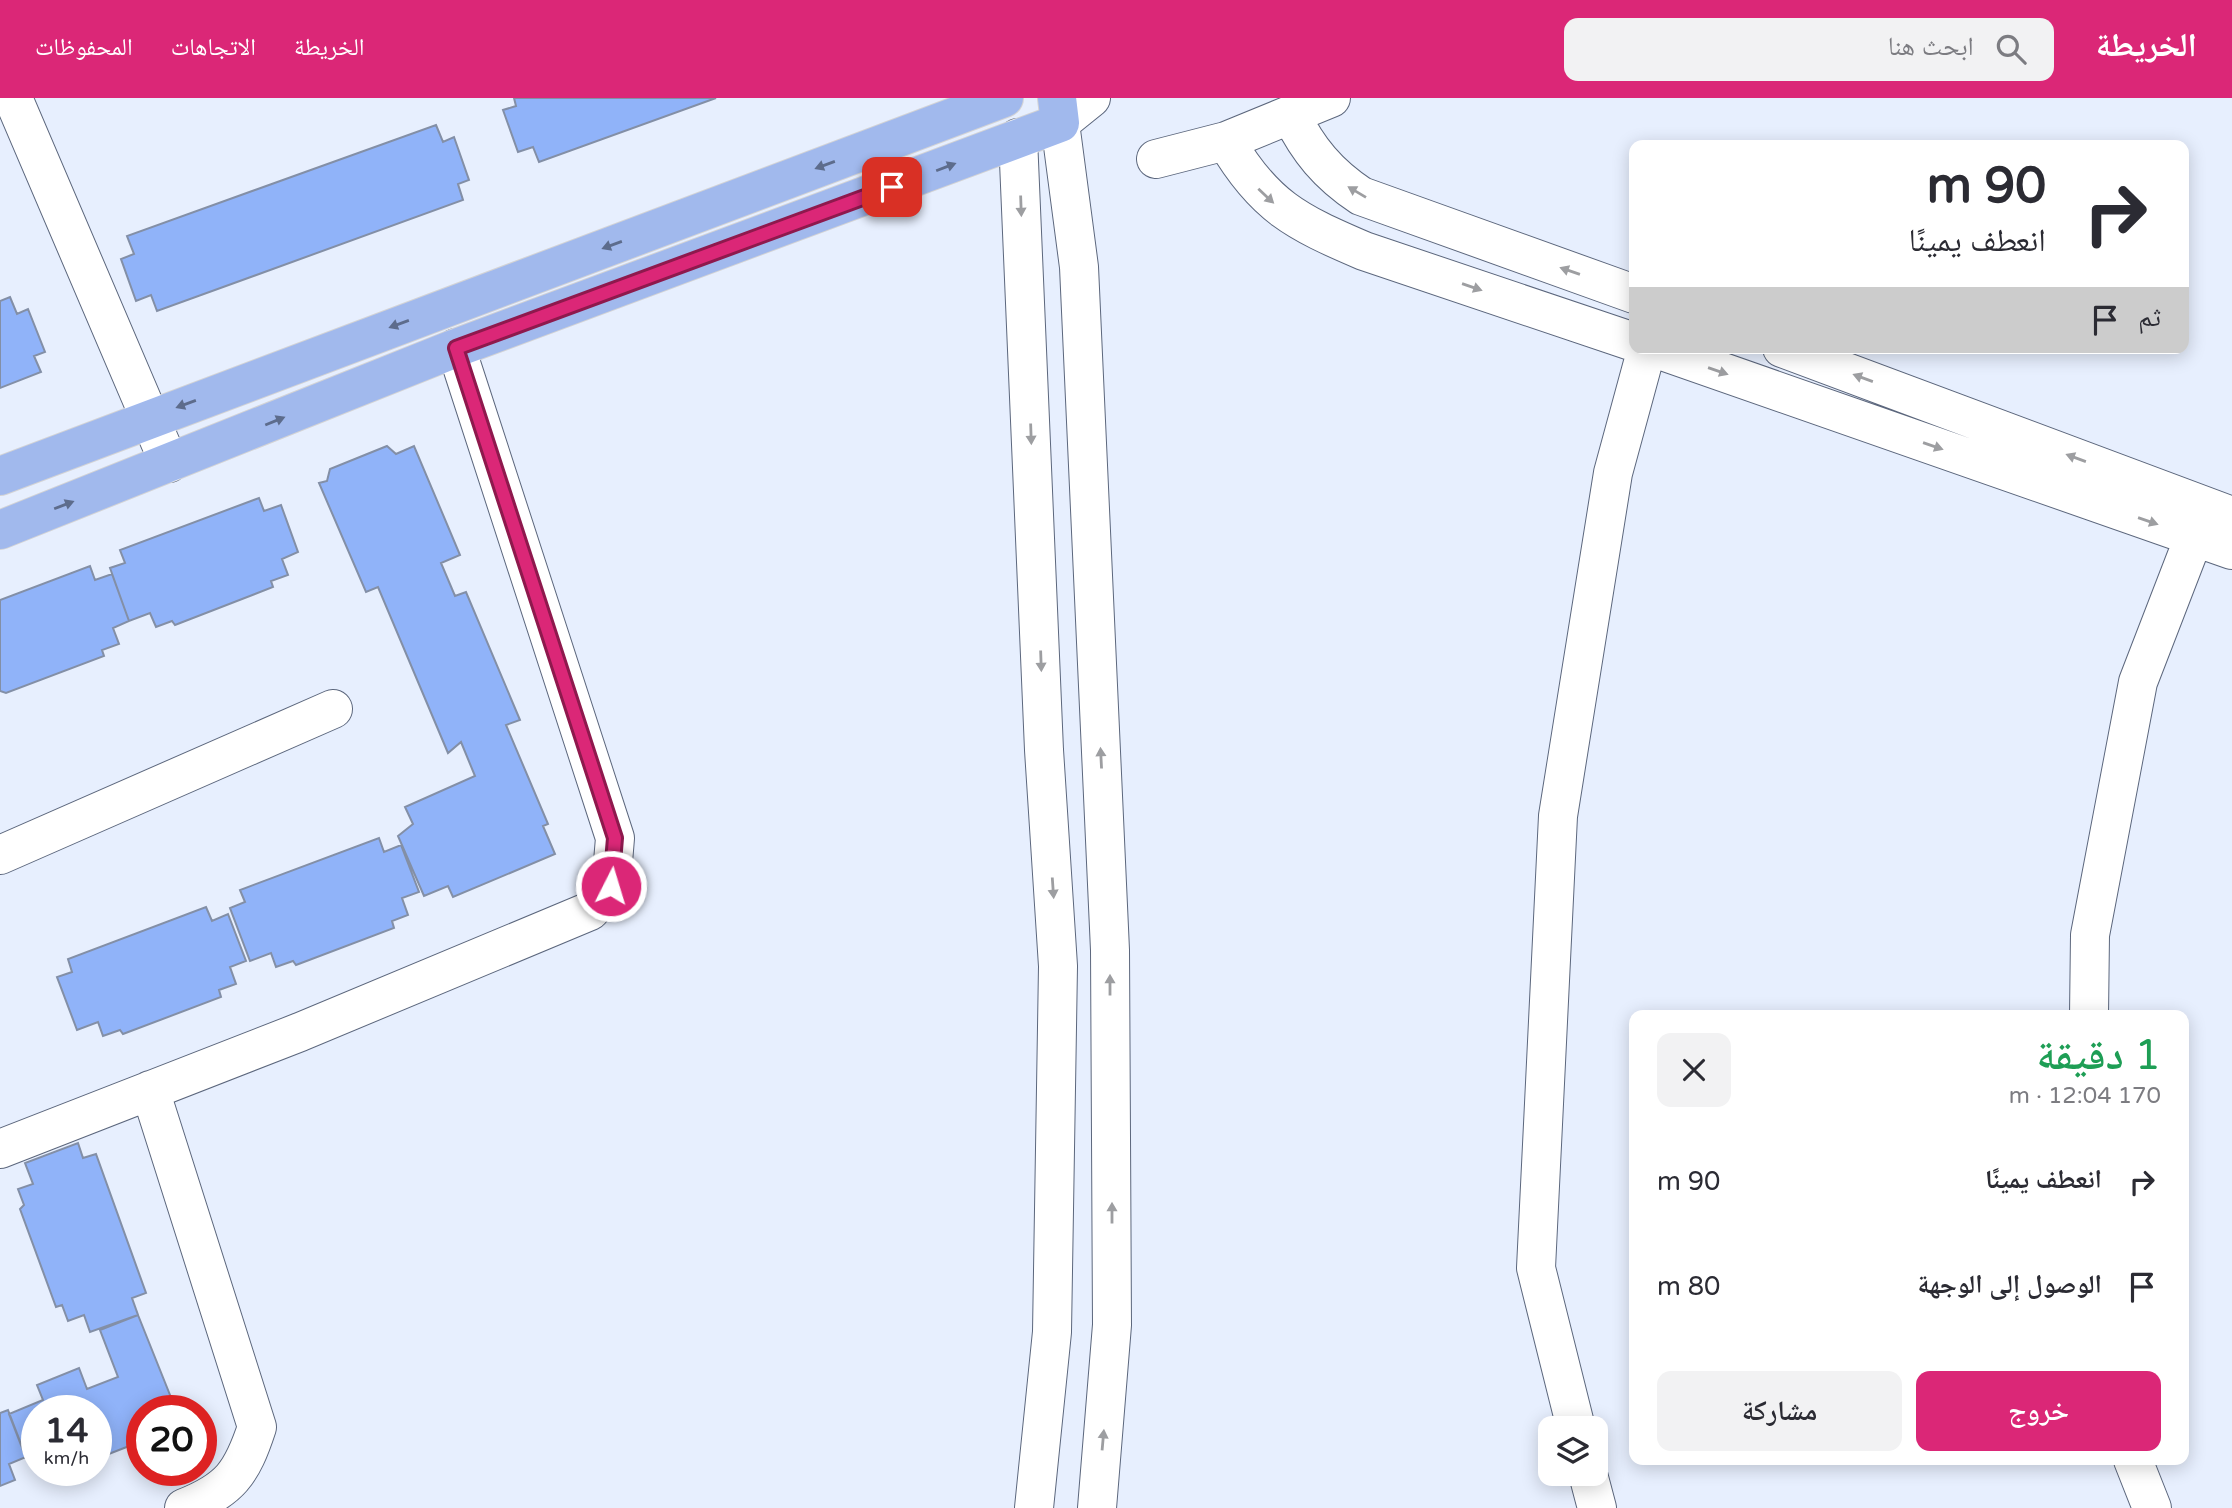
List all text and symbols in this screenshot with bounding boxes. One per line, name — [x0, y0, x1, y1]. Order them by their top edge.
search box — [1564, 18, 2054, 81]
text: الخريطة — [2096, 26, 2197, 65]
icon: search — [1992, 30, 2030, 68]
text: ابحث هنا — [1888, 31, 1974, 62]
text: المحفوظات — [35, 33, 133, 62]
text: الاتجاهات — [171, 33, 256, 62]
text: الخريطة — [294, 33, 365, 62]
pin — [862, 157, 922, 217]
text: 90 m — [1927, 157, 2046, 216]
one-way arrow — [815, 160, 836, 171]
one-way arrow — [936, 162, 957, 173]
icon: arrive — [873, 168, 911, 206]
icon: right — [2070, 168, 2161, 259]
one-way arrow — [1347, 186, 1366, 199]
one-way arrow — [1257, 187, 1274, 203]
one-way arrow — [1016, 196, 1027, 218]
text: انعطف يمينًا — [1909, 222, 2046, 260]
one-way arrow — [602, 239, 623, 250]
one-way arrow — [1560, 265, 1581, 276]
one-way arrow — [1462, 282, 1483, 293]
icon: arrive — [2086, 301, 2124, 339]
text: ثم — [2138, 302, 2161, 333]
one-way arrow — [389, 319, 410, 330]
one-way arrow — [1708, 366, 1729, 377]
one-way arrow — [1853, 373, 1874, 384]
one-way arrow — [175, 398, 196, 409]
one-way arrow — [265, 415, 285, 427]
one-way arrow — [1026, 423, 1037, 445]
one-way arrow — [1922, 441, 1943, 452]
one-way arrow — [2066, 452, 2087, 463]
one-way arrow — [53, 499, 74, 510]
one-way arrow — [2137, 515, 2158, 526]
one-way arrow — [1035, 650, 1046, 672]
one-way arrow — [1096, 747, 1107, 769]
position arrow — [574, 849, 648, 923]
one-way arrow — [1048, 877, 1059, 899]
one-way arrow — [1104, 974, 1116, 996]
text: 1 دقيقة — [2036, 1030, 2161, 1081]
button: close — [1657, 1033, 1731, 1107]
text: 170 m · 12:04 — [2009, 1082, 2161, 1110]
icon: right — [2123, 1163, 2161, 1201]
text: انعطف يمينًا — [1985, 1164, 2102, 1195]
text: 90 m — [1657, 1166, 1720, 1197]
one-way arrow — [1106, 1202, 1118, 1224]
icon: arrive — [2123, 1268, 2161, 1306]
text: الوصول إلى الوجهة — [1918, 1269, 2102, 1300]
text: 80 m — [1657, 1271, 1720, 1302]
button: مشاركة — [1657, 1371, 1902, 1451]
button: خروج — [1916, 1371, 2161, 1451]
speed limit sign: 20 — [126, 1395, 217, 1486]
text: 14 — [45, 1410, 88, 1452]
map controls — [1538, 1416, 1608, 1486]
button: layers — [1538, 1416, 1608, 1486]
one-way arrow — [1098, 1429, 1109, 1451]
text: km/h — [44, 1447, 89, 1469]

